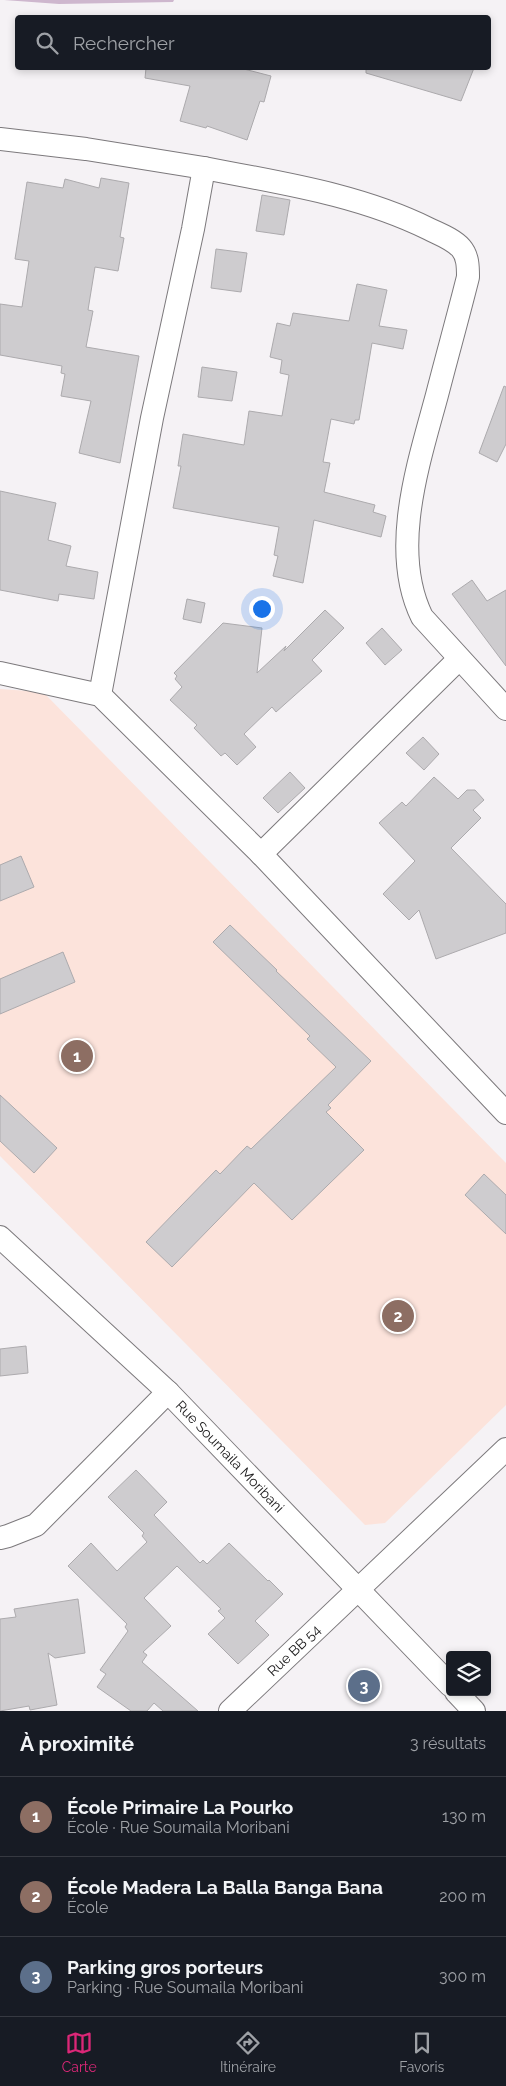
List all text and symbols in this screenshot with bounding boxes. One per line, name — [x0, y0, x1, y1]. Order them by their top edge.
search box — [15, 15, 491, 70]
icon: search — [33, 29, 61, 57]
text: Rechercher — [73, 32, 175, 54]
your location — [249, 596, 275, 622]
pin: 1 — [61, 1037, 93, 1075]
pin: 2 — [382, 1297, 414, 1335]
street label: Rue Soumaila Moribani — [173, 1397, 287, 1516]
street label: Rue BB 54 — [264, 1621, 324, 1679]
map controls — [446, 1651, 491, 1696]
button: layers — [446, 1651, 491, 1696]
pin: 3 — [348, 1667, 380, 1705]
text: À proximité — [20, 1731, 134, 1756]
text: 3 résultats — [410, 1734, 486, 1753]
text: École Primaire La Pourko — [67, 1796, 293, 1818]
text: 1 — [32, 1807, 40, 1826]
text: 130 m — [442, 1807, 486, 1826]
text: École · Rue Soumaila Moribani — [67, 1818, 290, 1837]
text: École Madera La Balla Banga Bana — [67, 1876, 383, 1898]
text: 2 — [31, 1887, 41, 1906]
text: 200 m — [439, 1887, 486, 1906]
text: École — [67, 1898, 108, 1917]
text: Parking gros porteurs — [67, 1956, 263, 1978]
text: 3 — [32, 1967, 40, 1986]
text: 300 m — [439, 1967, 486, 1986]
text: Parking · Rue Soumaila Moribani — [67, 1978, 304, 1997]
tab: Carte — [62, 2029, 97, 2075]
tab: Itinéraire — [220, 2029, 276, 2075]
tab: Favoris — [399, 2029, 444, 2075]

